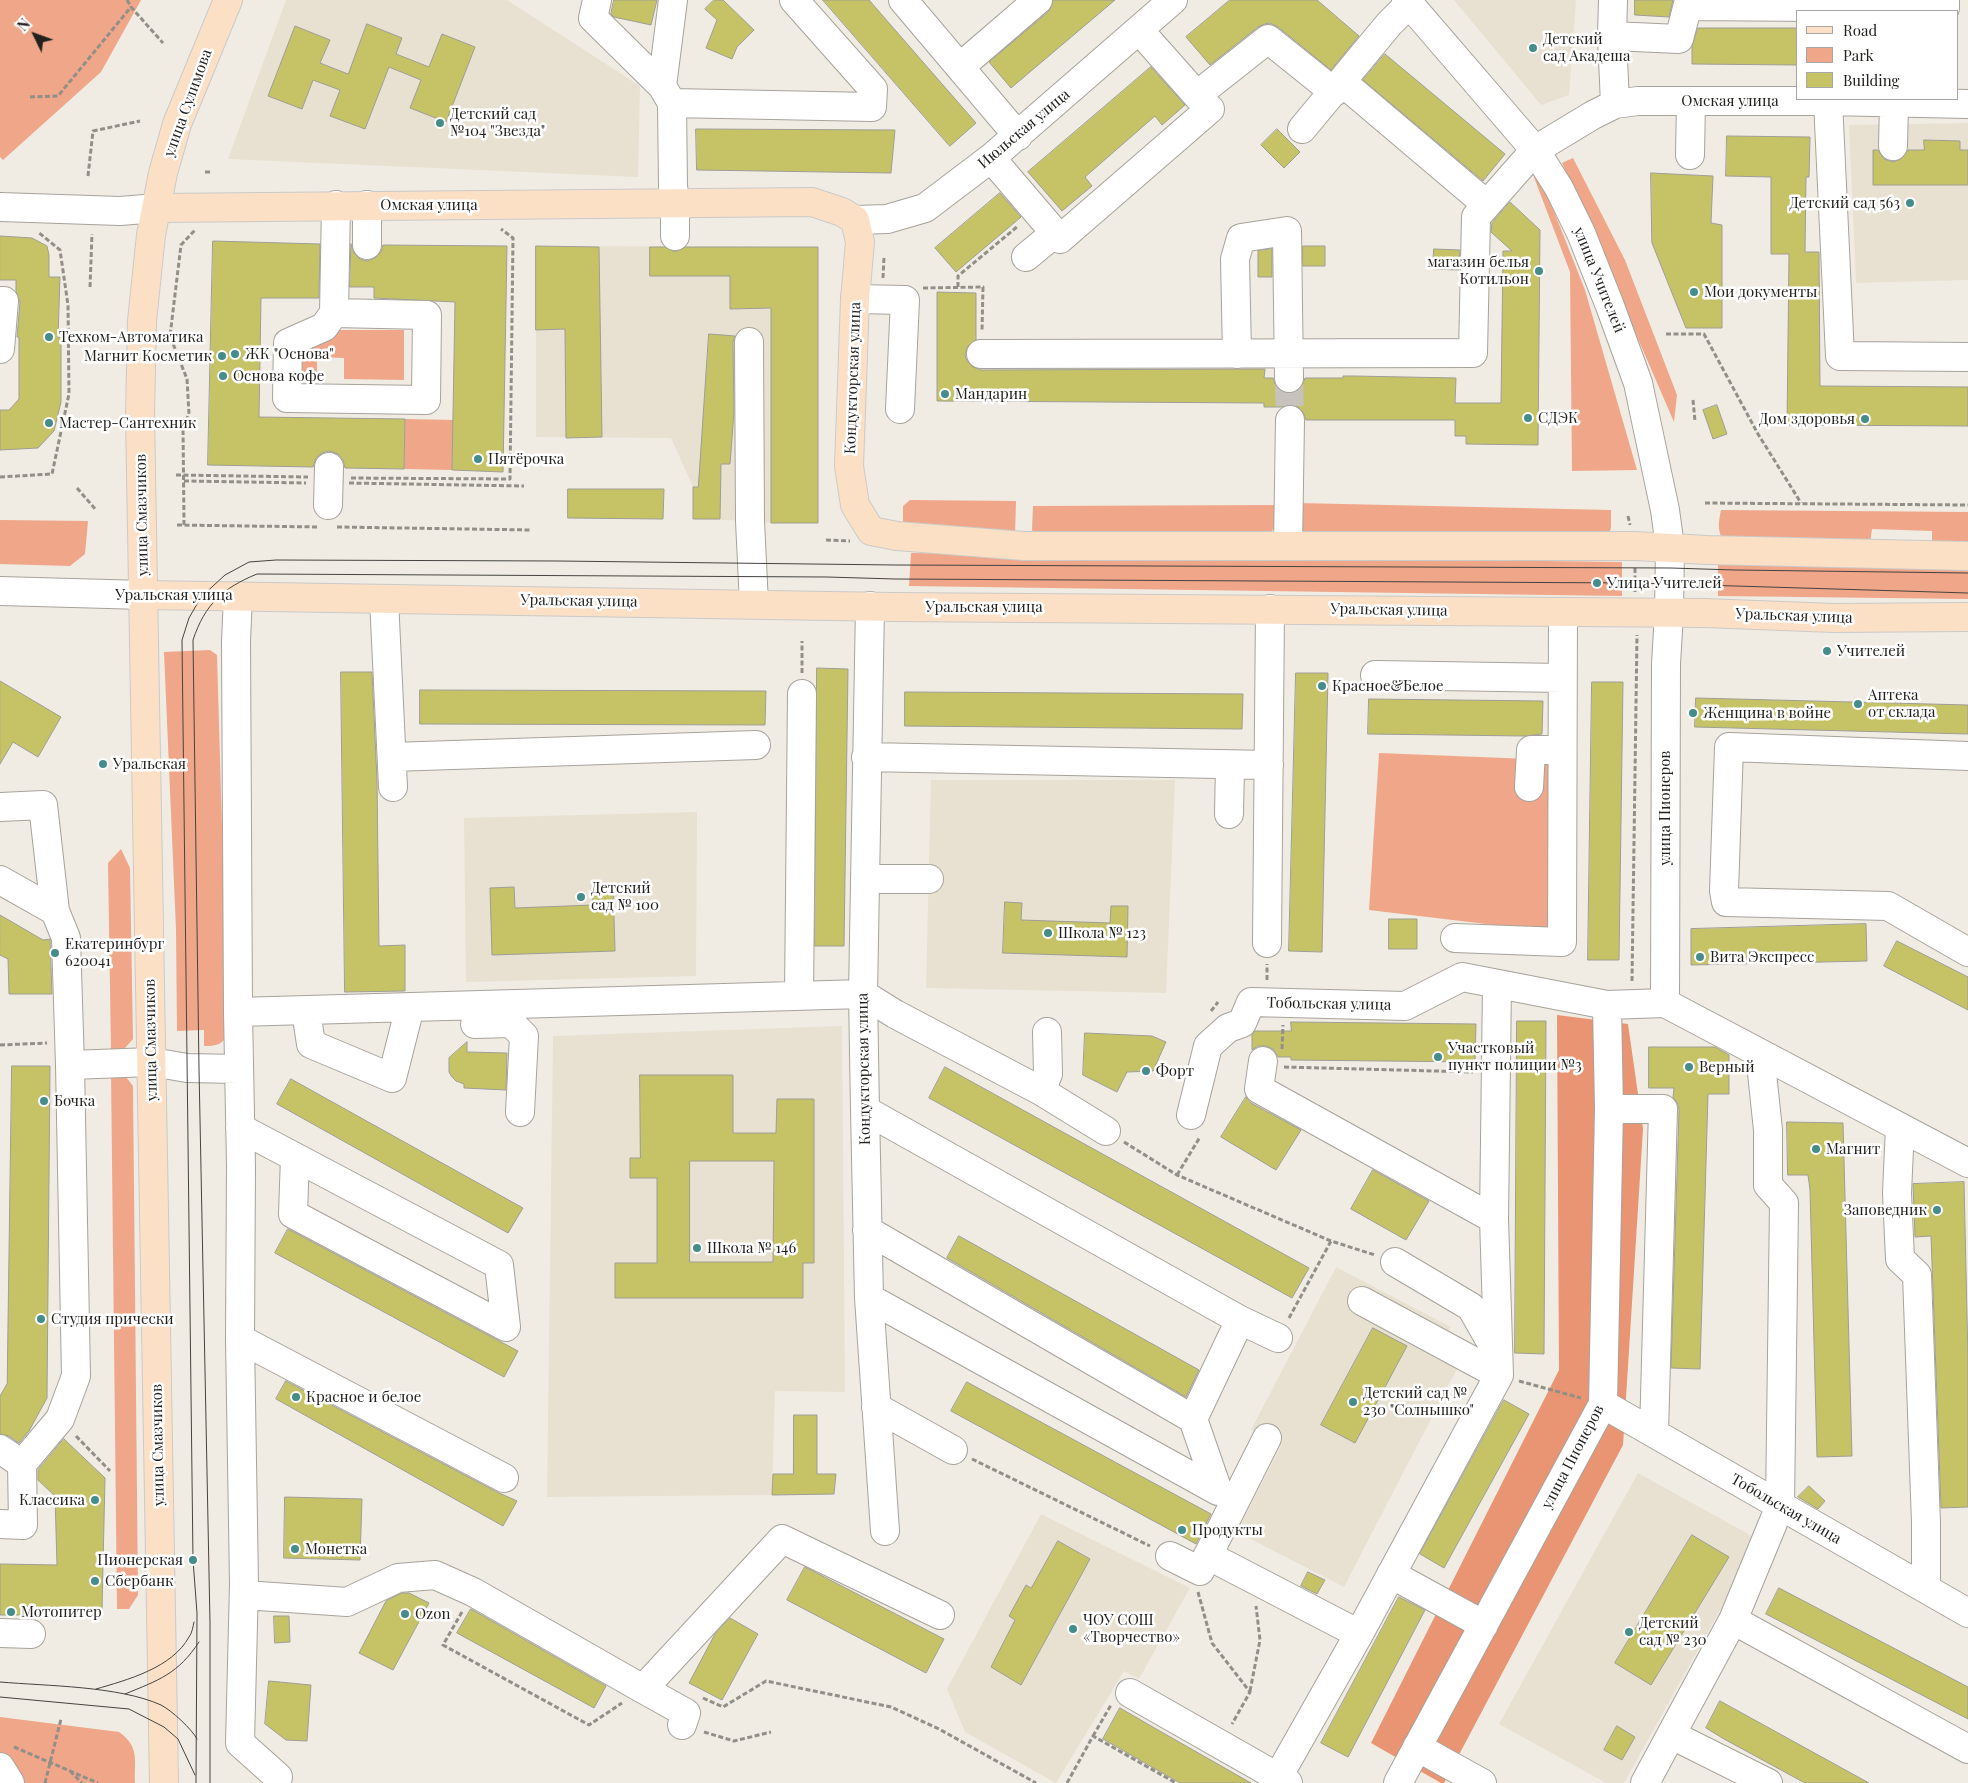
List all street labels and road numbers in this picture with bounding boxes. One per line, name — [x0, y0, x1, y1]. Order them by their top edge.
street label: улица Сулимова — [160, 47, 216, 159]
street label: Июльская улица — [974, 85, 1074, 173]
street label: Омская улица — [1681, 92, 1779, 110]
street label: Омская улица — [380, 196, 478, 214]
street label: улица Учителей — [1570, 225, 1628, 335]
street label: Кондукторская улица — [841, 302, 865, 454]
street label: улица Смазчиков — [132, 454, 152, 576]
street label: Уральская улица — [115, 586, 233, 604]
street label: Уральская улица — [520, 591, 638, 611]
street label: Уральская улица — [925, 598, 1043, 616]
street label: Уральская улица — [1330, 600, 1448, 620]
street label: Уральская улица — [1735, 605, 1853, 627]
street label: улица Пионеров — [1656, 750, 1674, 866]
street label: улица Смазчиков — [141, 979, 161, 1101]
street label: Кондукторская улица — [854, 993, 874, 1145]
street label: Тобольская улица — [1267, 994, 1391, 1014]
street label: улица Смазчиков — [148, 1384, 168, 1506]
street label: улица Пионеров — [1538, 1402, 1608, 1512]
street label: Тобольская улица — [1728, 1470, 1844, 1548]

